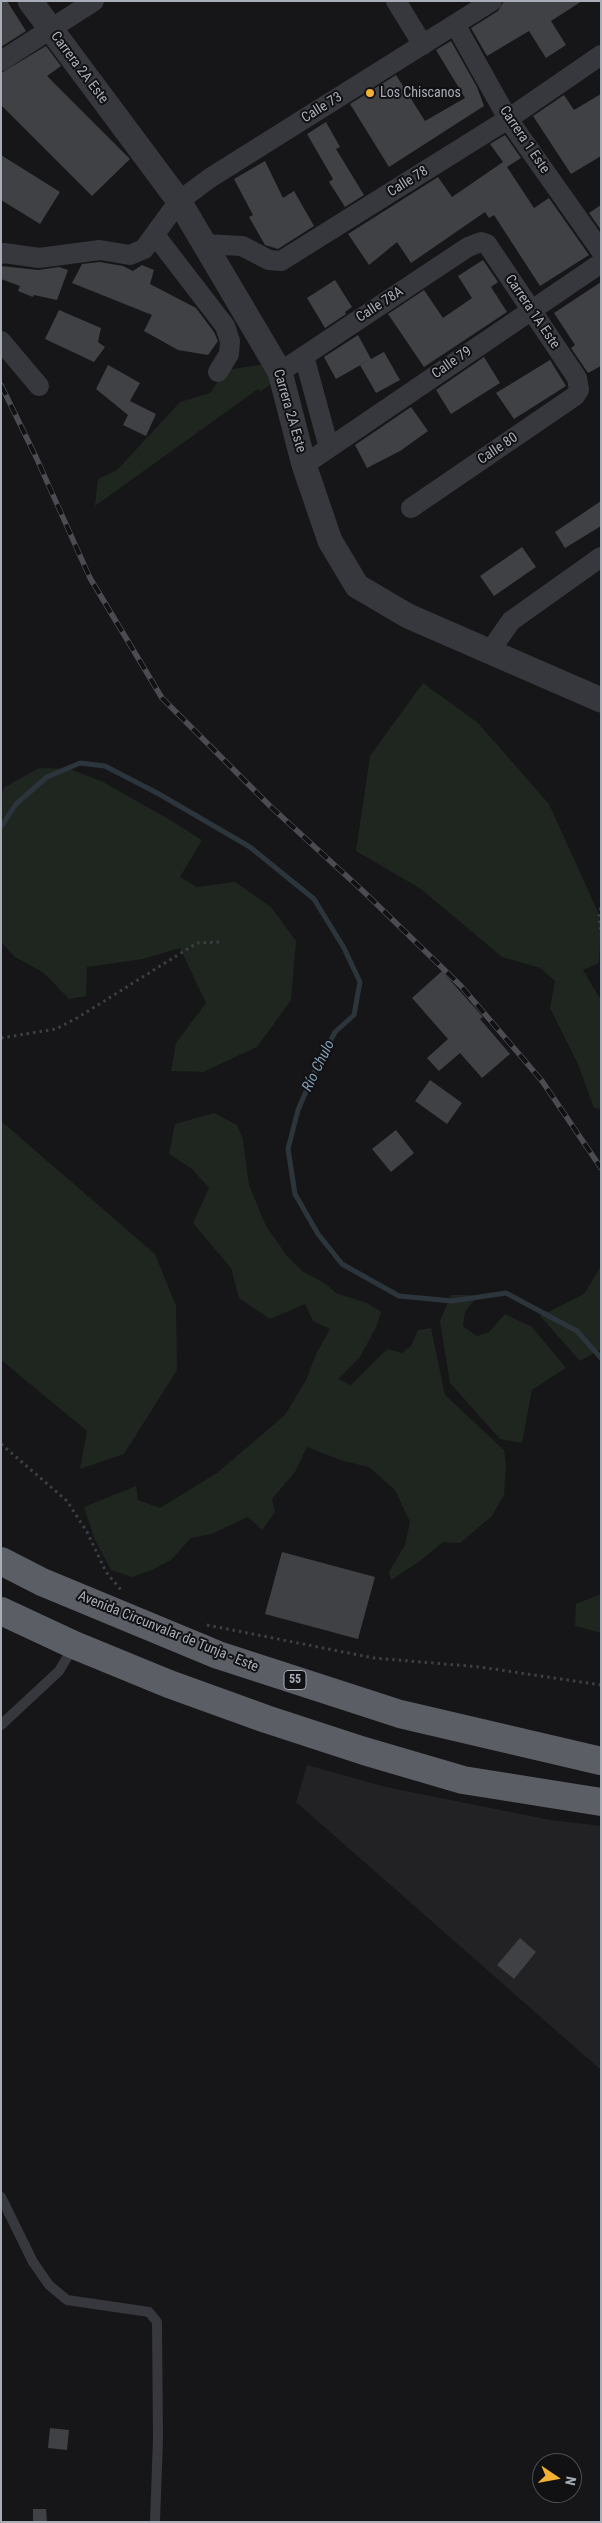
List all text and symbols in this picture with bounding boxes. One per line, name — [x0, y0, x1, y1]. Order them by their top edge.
street label: Carrera 2A Este — [46, 29, 112, 107]
place label: Los Chiscanos — [380, 85, 461, 101]
marker: Los Chiscanos — [364, 87, 376, 99]
street label: Calle 73 — [299, 89, 345, 127]
street label: Carrera 1 Este — [495, 103, 553, 177]
street label: Calle 78 — [385, 163, 431, 201]
street label: Carrera 1A Este — [501, 272, 563, 352]
street label: Calle 78A — [353, 284, 407, 326]
street label: Calle 79 — [429, 343, 475, 383]
street label: Carrera 2A Este — [269, 367, 309, 455]
street label: Calle 80 — [475, 430, 521, 468]
water label: Río Chulo — [299, 1037, 339, 1095]
street label: Avenida Circunvalar de Tunja - Este — [75, 1588, 261, 1676]
road number: 55 — [284, 1670, 306, 1690]
north arrow — [532, 2453, 582, 2503]
text: N — [562, 2475, 579, 2487]

